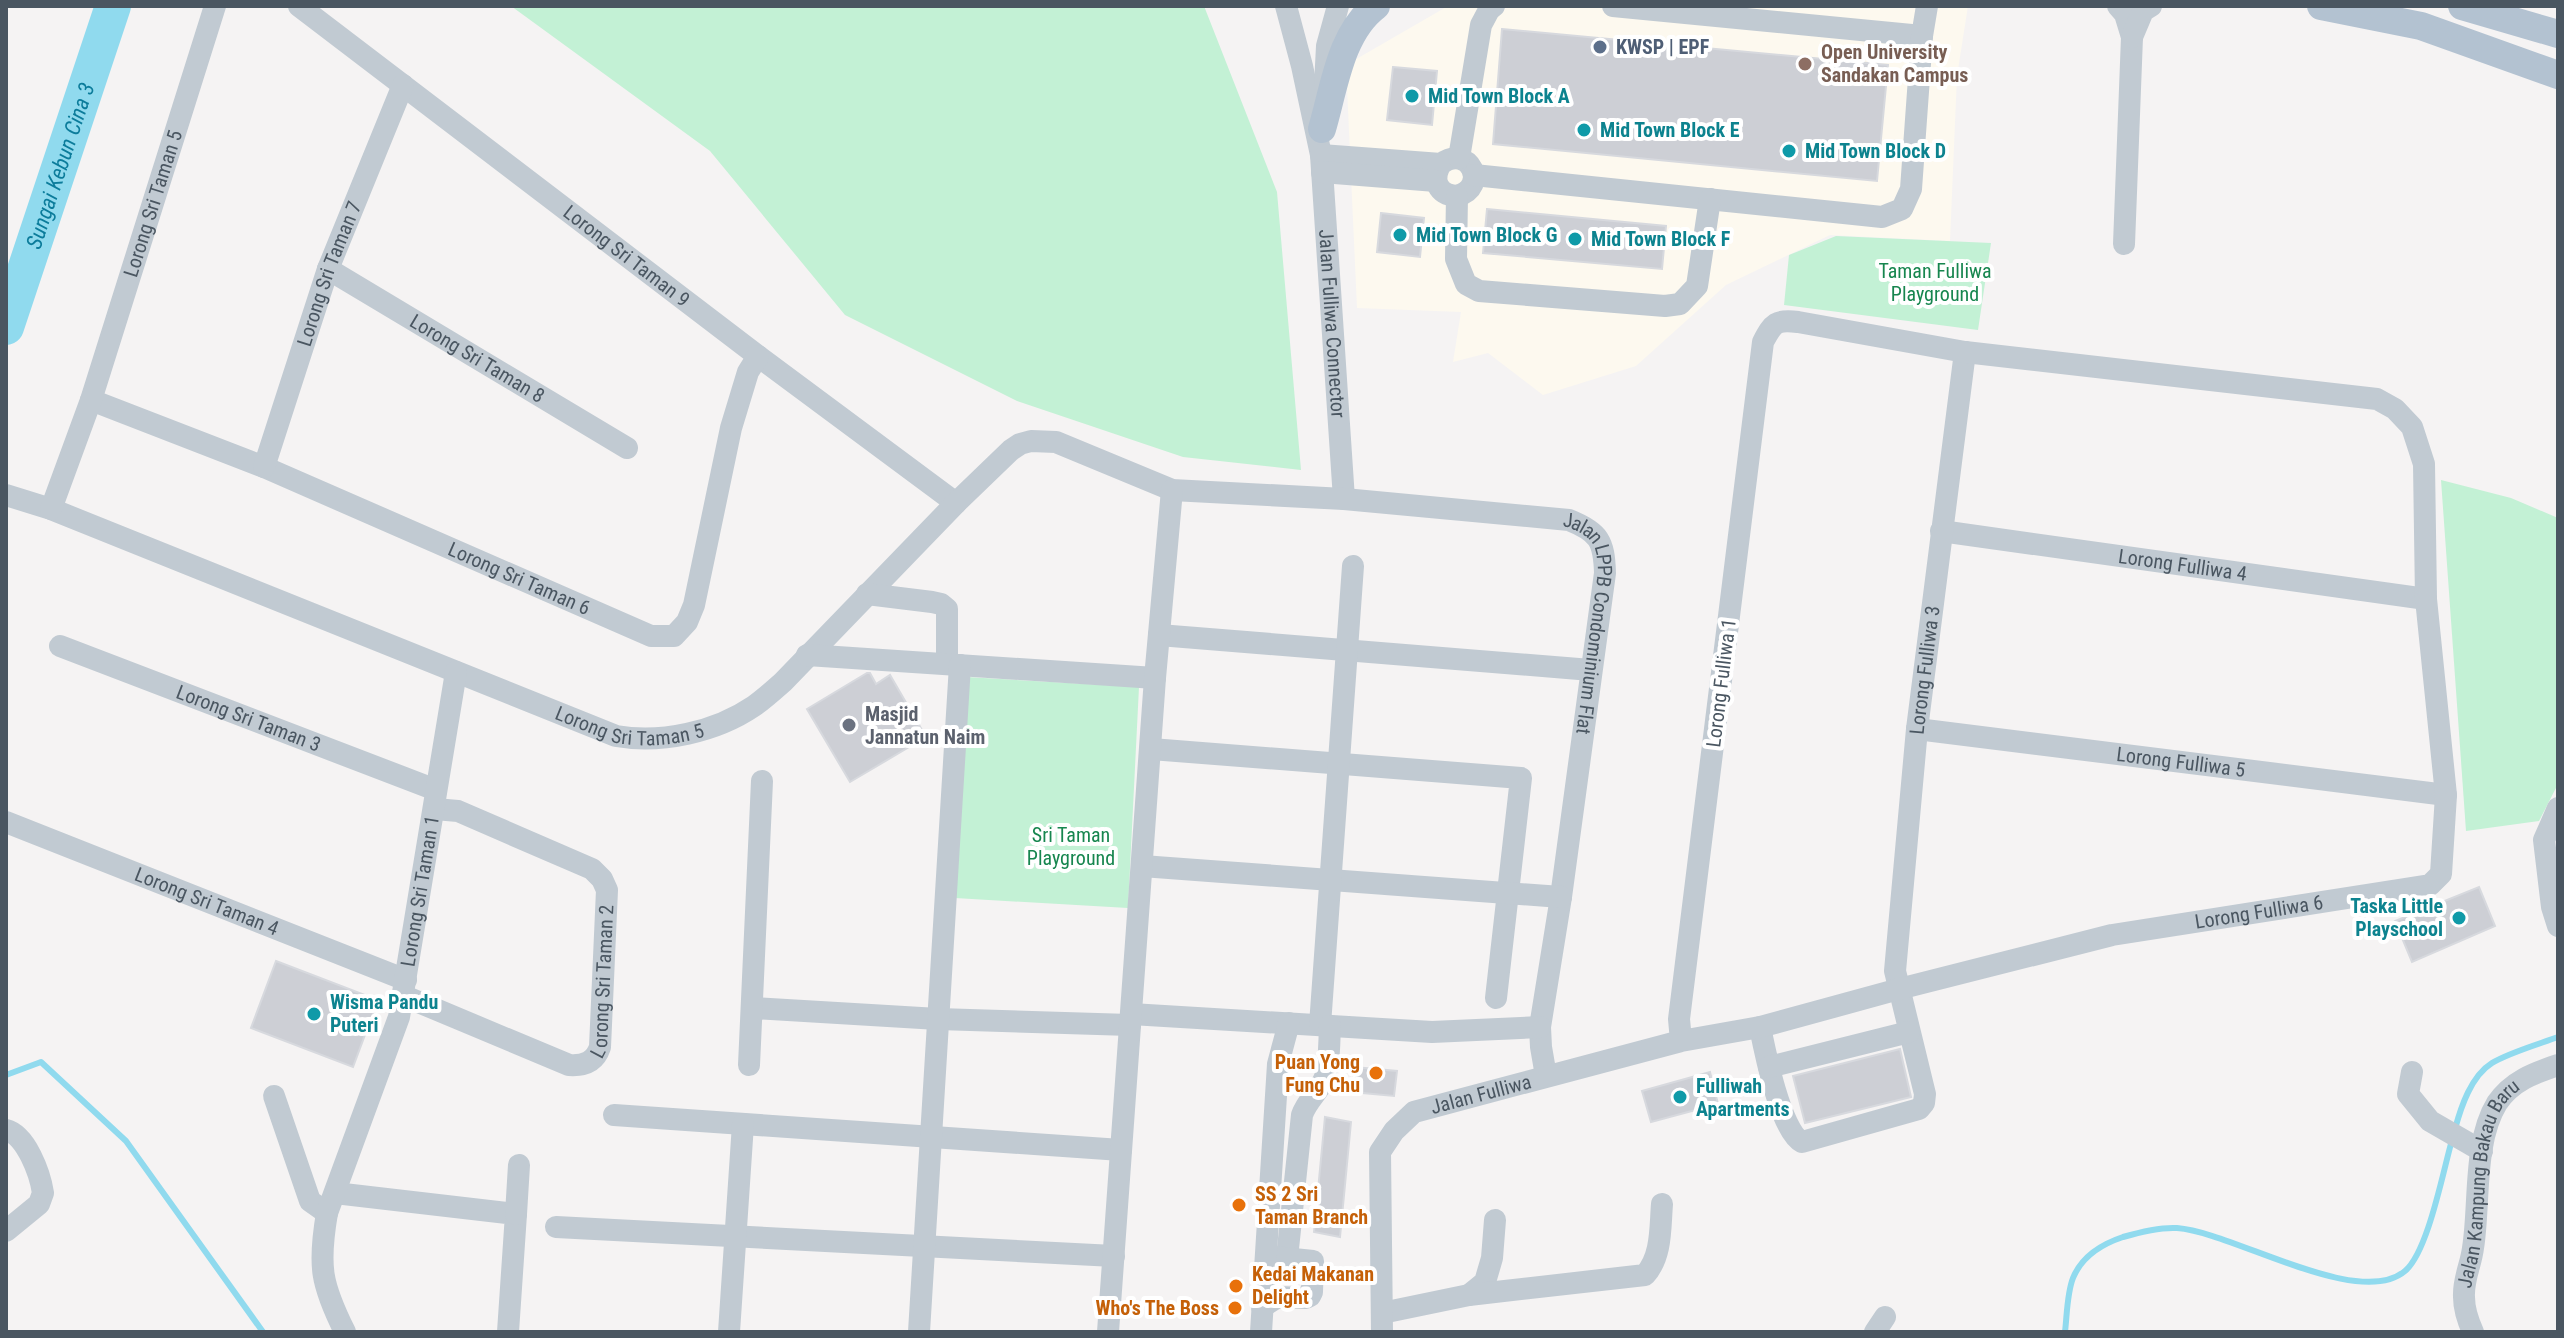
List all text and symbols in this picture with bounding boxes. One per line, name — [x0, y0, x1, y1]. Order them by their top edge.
place label: KWSP | EPF — [1616, 35, 1710, 59]
marker: KWSP | EPF — [1591, 38, 1609, 56]
place label: Open University Sandakan Campus — [1821, 40, 1968, 87]
marker: Open University Sandakan Campus — [1796, 55, 1814, 73]
water label: Sungai Kebun Cina 3 — [21, 80, 99, 252]
place label: Mid Town Block A — [1428, 84, 1570, 108]
marker: Mid Town Block A — [1403, 87, 1421, 105]
place label: Mid Town Block E — [1600, 118, 1740, 142]
marker: Mid Town Block E — [1575, 121, 1593, 139]
street label: Lorong Sri Taman 5 — [118, 127, 187, 280]
place label: Mid Town Block D — [1805, 139, 1946, 163]
marker: Mid Town Block D — [1780, 142, 1798, 160]
street label: Lorong Sri Taman 7 — [292, 198, 366, 349]
street label: Lorong Sri Taman 9 — [559, 200, 695, 312]
place label: Mid Town Block G — [1416, 223, 1557, 247]
marker: Mid Town Block G — [1391, 226, 1409, 244]
place label: Mid Town Block F — [1591, 227, 1731, 251]
street label: Jalan Fulliwa Connector — [1314, 228, 1351, 419]
marker: Mid Town Block F — [1566, 230, 1584, 248]
park label: Taman Fulliwa Playground — [1878, 259, 1992, 306]
street label: Lorong Sri Taman 8 — [406, 309, 549, 408]
street label: Jalan LPPB Condominium Flat — [1562, 508, 1617, 736]
street label: Lorong Sri Taman 6 — [444, 537, 594, 620]
street label: Lorong Fulliwa 4 — [2117, 544, 2249, 586]
street label: Lorong Fulliwa 3 — [1905, 604, 1945, 735]
street label: Lorong Fulliwa 1 — [1701, 617, 1741, 749]
street label: Lorong Sri Taman 3 — [173, 680, 324, 757]
street label: Lorong Sri Taman 5 — [552, 701, 707, 751]
place label: Masjid Jannatun Naim — [865, 702, 985, 749]
marker: Masjid Jannatun Naim — [840, 716, 858, 734]
street label: Lorong Fulliwa 5 — [2115, 742, 2247, 782]
street label: Lorong Sri Taman 1 — [396, 814, 444, 968]
park label: Sri Taman Playground — [1027, 823, 1115, 870]
street label: Lorong Sri Taman 4 — [131, 862, 282, 941]
street label: Lorong Fulliwa 6 — [2193, 890, 2325, 934]
place label: Taska Little Playschool — [2350, 894, 2443, 941]
street label: Lorong Sri Taman 2 — [585, 904, 618, 1062]
marker: Taska Little Playschool — [2450, 909, 2468, 927]
place label: Wisma Pandu Puteri — [330, 990, 438, 1037]
marker: Wisma Pandu Puteri — [305, 1005, 323, 1023]
place label: Puan Yong Fung Chu — [1275, 1050, 1360, 1097]
marker: Puan Yong Fung Chu — [1367, 1064, 1385, 1082]
street label: Jalan Fulliwa — [1428, 1069, 1534, 1119]
place label: Fulliwah Apartments — [1696, 1074, 1790, 1121]
street label: Jalan Kampung Bakau Baru — [2452, 1074, 2524, 1290]
marker: Fulliwah Apartments — [1671, 1088, 1689, 1106]
place label: SS 2 Sri Taman Branch — [1255, 1182, 1368, 1229]
marker: SS 2 Sri Taman Branch — [1230, 1196, 1248, 1214]
place label: Kedai Makanan Delight — [1252, 1262, 1374, 1309]
marker: Kedai Makanan Delight — [1227, 1277, 1245, 1295]
place label: Who's The Boss — [1095, 1296, 1219, 1320]
marker: Who's The Boss — [1226, 1299, 1244, 1317]

